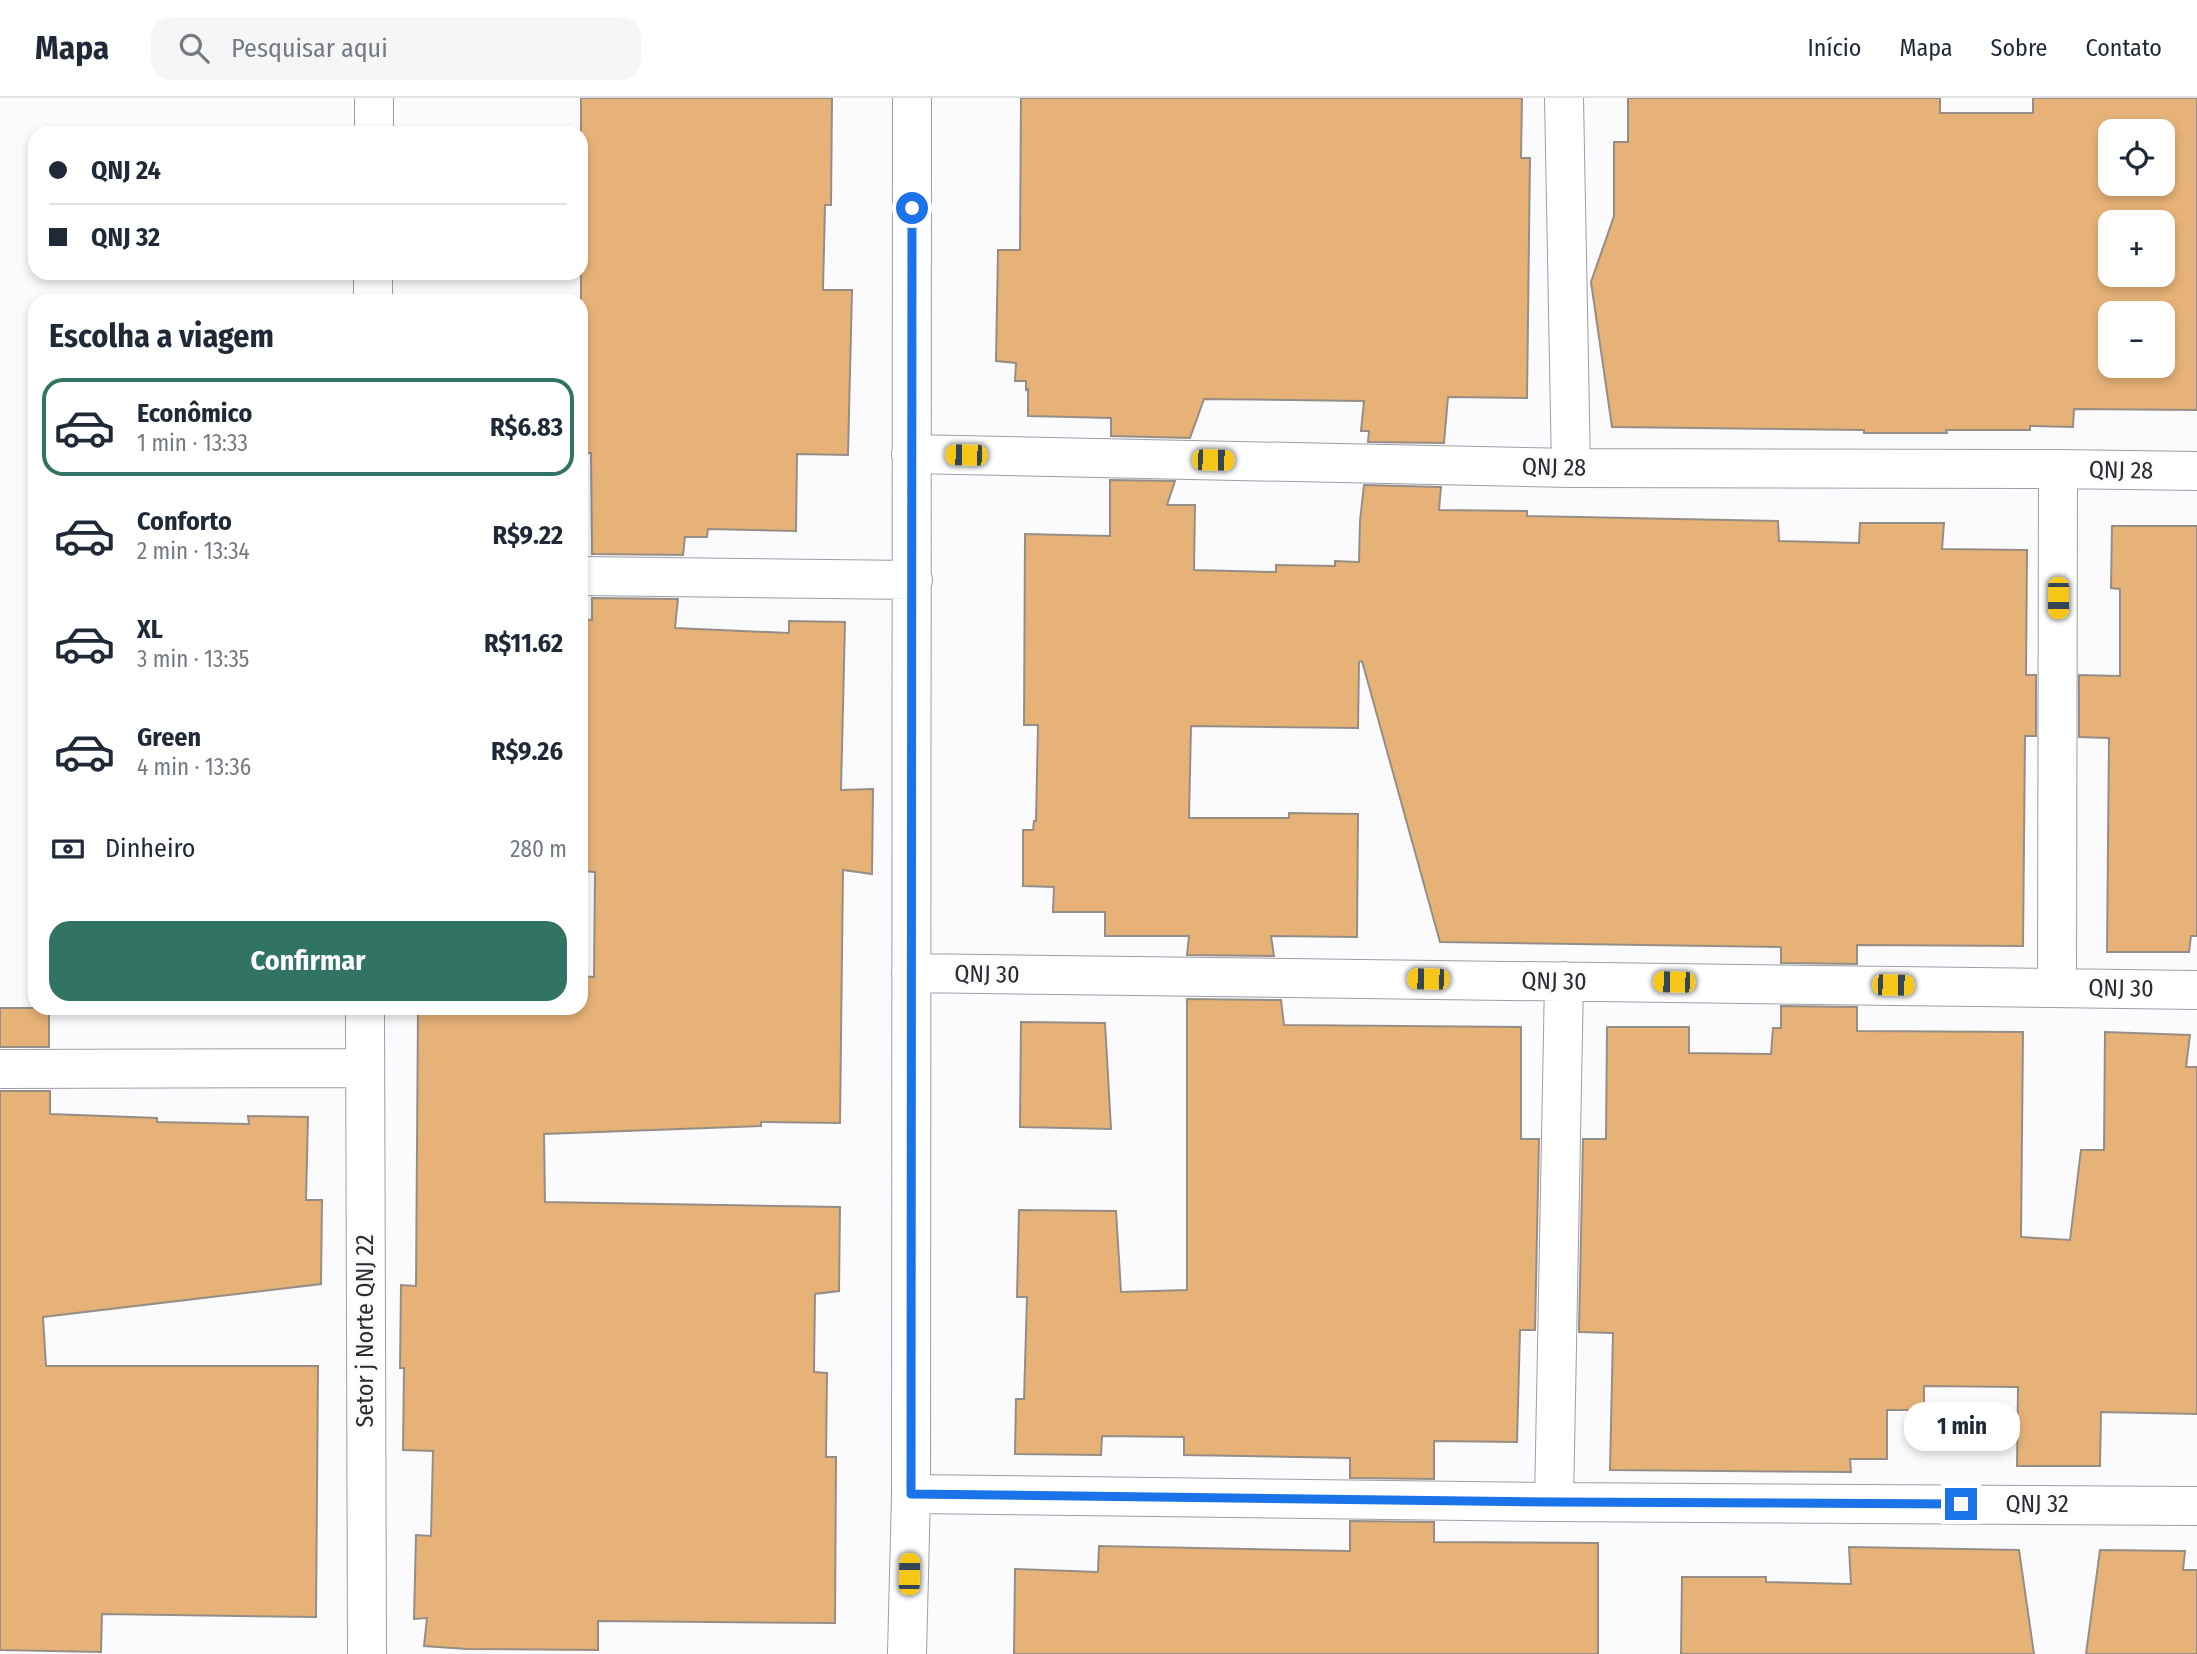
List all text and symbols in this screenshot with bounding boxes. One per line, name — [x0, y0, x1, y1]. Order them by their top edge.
search box — [151, 17, 641, 80]
text: Mapa — [35, 28, 109, 68]
icon: search — [175, 29, 213, 67]
text: Pesquisar aqui — [231, 33, 388, 64]
text: Início — [1808, 34, 1861, 62]
text: Mapa — [1899, 34, 1953, 62]
text: Sobre — [1991, 34, 2047, 62]
text: Contato — [2085, 34, 2162, 62]
map controls — [2098, 119, 2175, 378]
button: locate — [2098, 119, 2175, 196]
text: QNJ 24 — [91, 155, 161, 186]
route start — [896, 192, 928, 224]
button: + — [2098, 210, 2175, 287]
text: QNJ 32 — [91, 222, 160, 253]
button: − — [2098, 301, 2175, 378]
text: Escolha a viagem — [49, 317, 274, 355]
icon: car — [53, 396, 116, 459]
text: Econômico — [137, 398, 252, 429]
text: R$6.83 — [490, 412, 563, 443]
text: 1 min · 13:33 — [137, 429, 248, 457]
car — [945, 444, 988, 466]
car — [1192, 449, 1235, 471]
street label: QNJ 28 — [1522, 452, 1586, 482]
street label: QNJ 28 — [2089, 455, 2153, 485]
icon: car — [53, 504, 116, 567]
text: Conforto — [137, 506, 232, 537]
text: R$9.22 — [493, 520, 563, 551]
text: 2 min · 13:34 — [137, 537, 250, 565]
car — [2048, 577, 2069, 619]
icon: car — [53, 612, 116, 675]
text: XL — [137, 614, 163, 645]
text: R$11.62 — [484, 628, 563, 659]
text: 3 min · 13:35 — [137, 645, 249, 673]
icon: car — [53, 720, 116, 783]
text: Green — [137, 722, 201, 753]
text: R$9.26 — [491, 736, 563, 767]
text: 4 min · 13:36 — [137, 753, 251, 781]
icon: cash — [49, 830, 87, 868]
text: Dinheiro — [105, 833, 195, 864]
text: 280 m — [510, 835, 567, 863]
button: Confirmar — [49, 921, 567, 1001]
street label: QNJ 30 — [954, 959, 1020, 989]
street label: QNJ 30 — [1521, 966, 1587, 996]
car — [1407, 968, 1450, 990]
car — [1653, 971, 1696, 993]
street label: QNJ 30 — [2088, 973, 2154, 1003]
car — [1872, 974, 1915, 996]
street label: Setor j Norte QNJ 22 — [351, 1234, 379, 1428]
callout: 1 min — [1903, 1402, 2019, 1452]
text: 1 min — [1937, 1412, 1987, 1440]
route end — [1945, 1488, 1977, 1520]
street label: QNJ 32 — [2005, 1490, 2069, 1518]
car — [899, 1553, 920, 1595]

